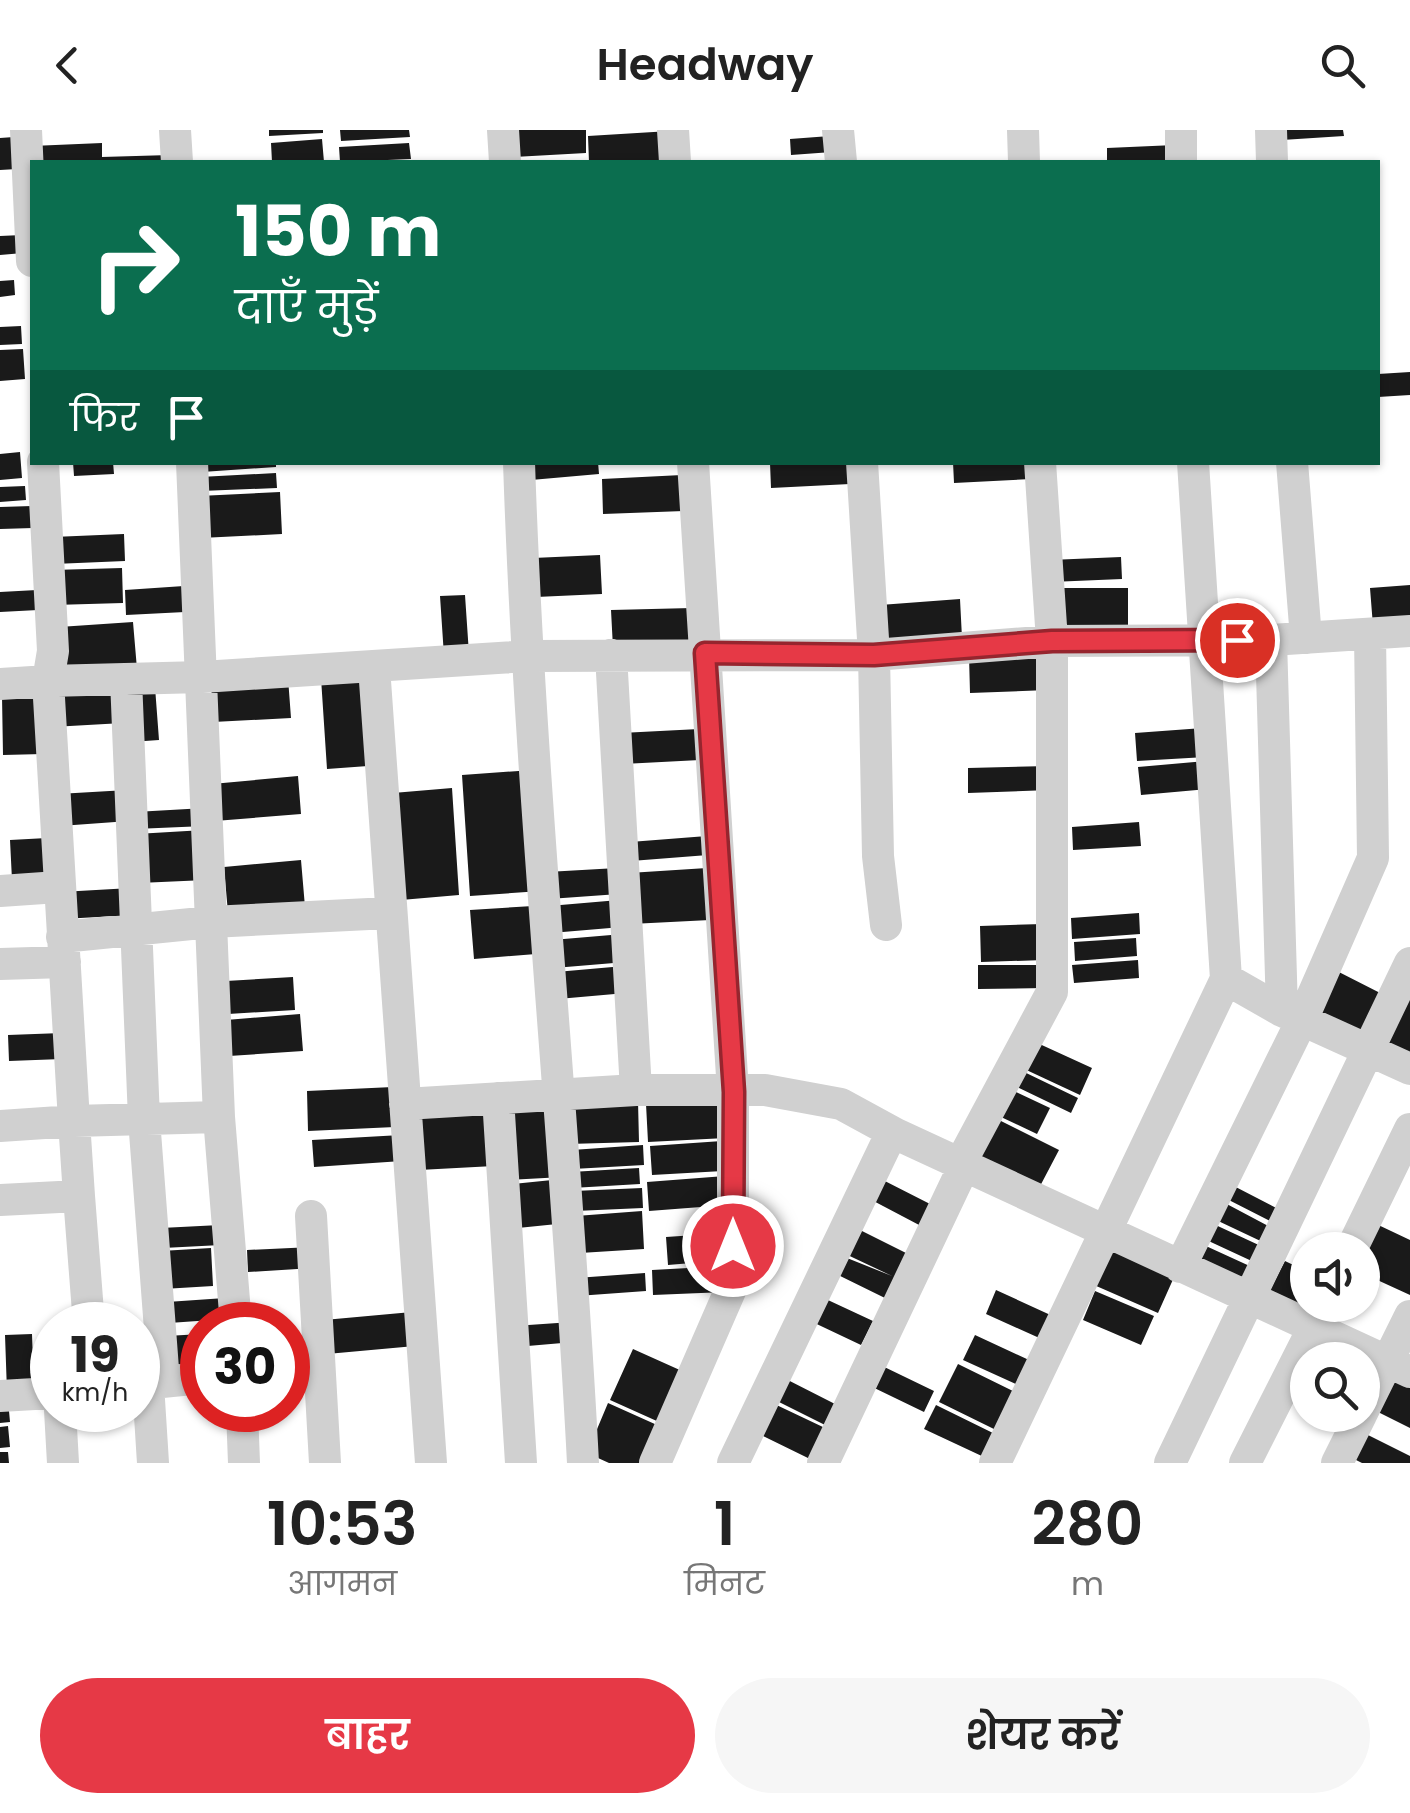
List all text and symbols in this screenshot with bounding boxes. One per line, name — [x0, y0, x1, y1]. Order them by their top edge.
text: Headway — [597, 33, 813, 96]
icon: back — [40, 38, 95, 93]
icon: search — [1315, 38, 1370, 93]
text: 150 m — [235, 182, 441, 281]
icon: right — [70, 200, 200, 330]
text: दाएँ मुड़ें — [235, 276, 378, 339]
icon: arrive — [159, 390, 214, 445]
text: फिर — [70, 391, 139, 444]
pin — [1195, 598, 1280, 683]
icon: arrive — [1210, 613, 1265, 668]
position arrow — [681, 1194, 785, 1298]
map controls — [1290, 1232, 1380, 1432]
button: sound — [1290, 1232, 1380, 1322]
speed limit sign: 30 — [180, 1302, 310, 1432]
text: 19 — [70, 1319, 120, 1390]
button: search — [1290, 1342, 1380, 1432]
text: km/h — [62, 1375, 128, 1410]
text: 10:53 — [267, 1482, 418, 1566]
text: 1 — [714, 1482, 735, 1566]
text: 280 — [1032, 1482, 1143, 1566]
text: आगमन — [287, 1561, 397, 1606]
text: मिनट — [684, 1561, 765, 1606]
text: m — [1071, 1561, 1104, 1606]
button: बाहर — [40, 1678, 695, 1793]
button: शेयर करें — [715, 1678, 1370, 1793]

